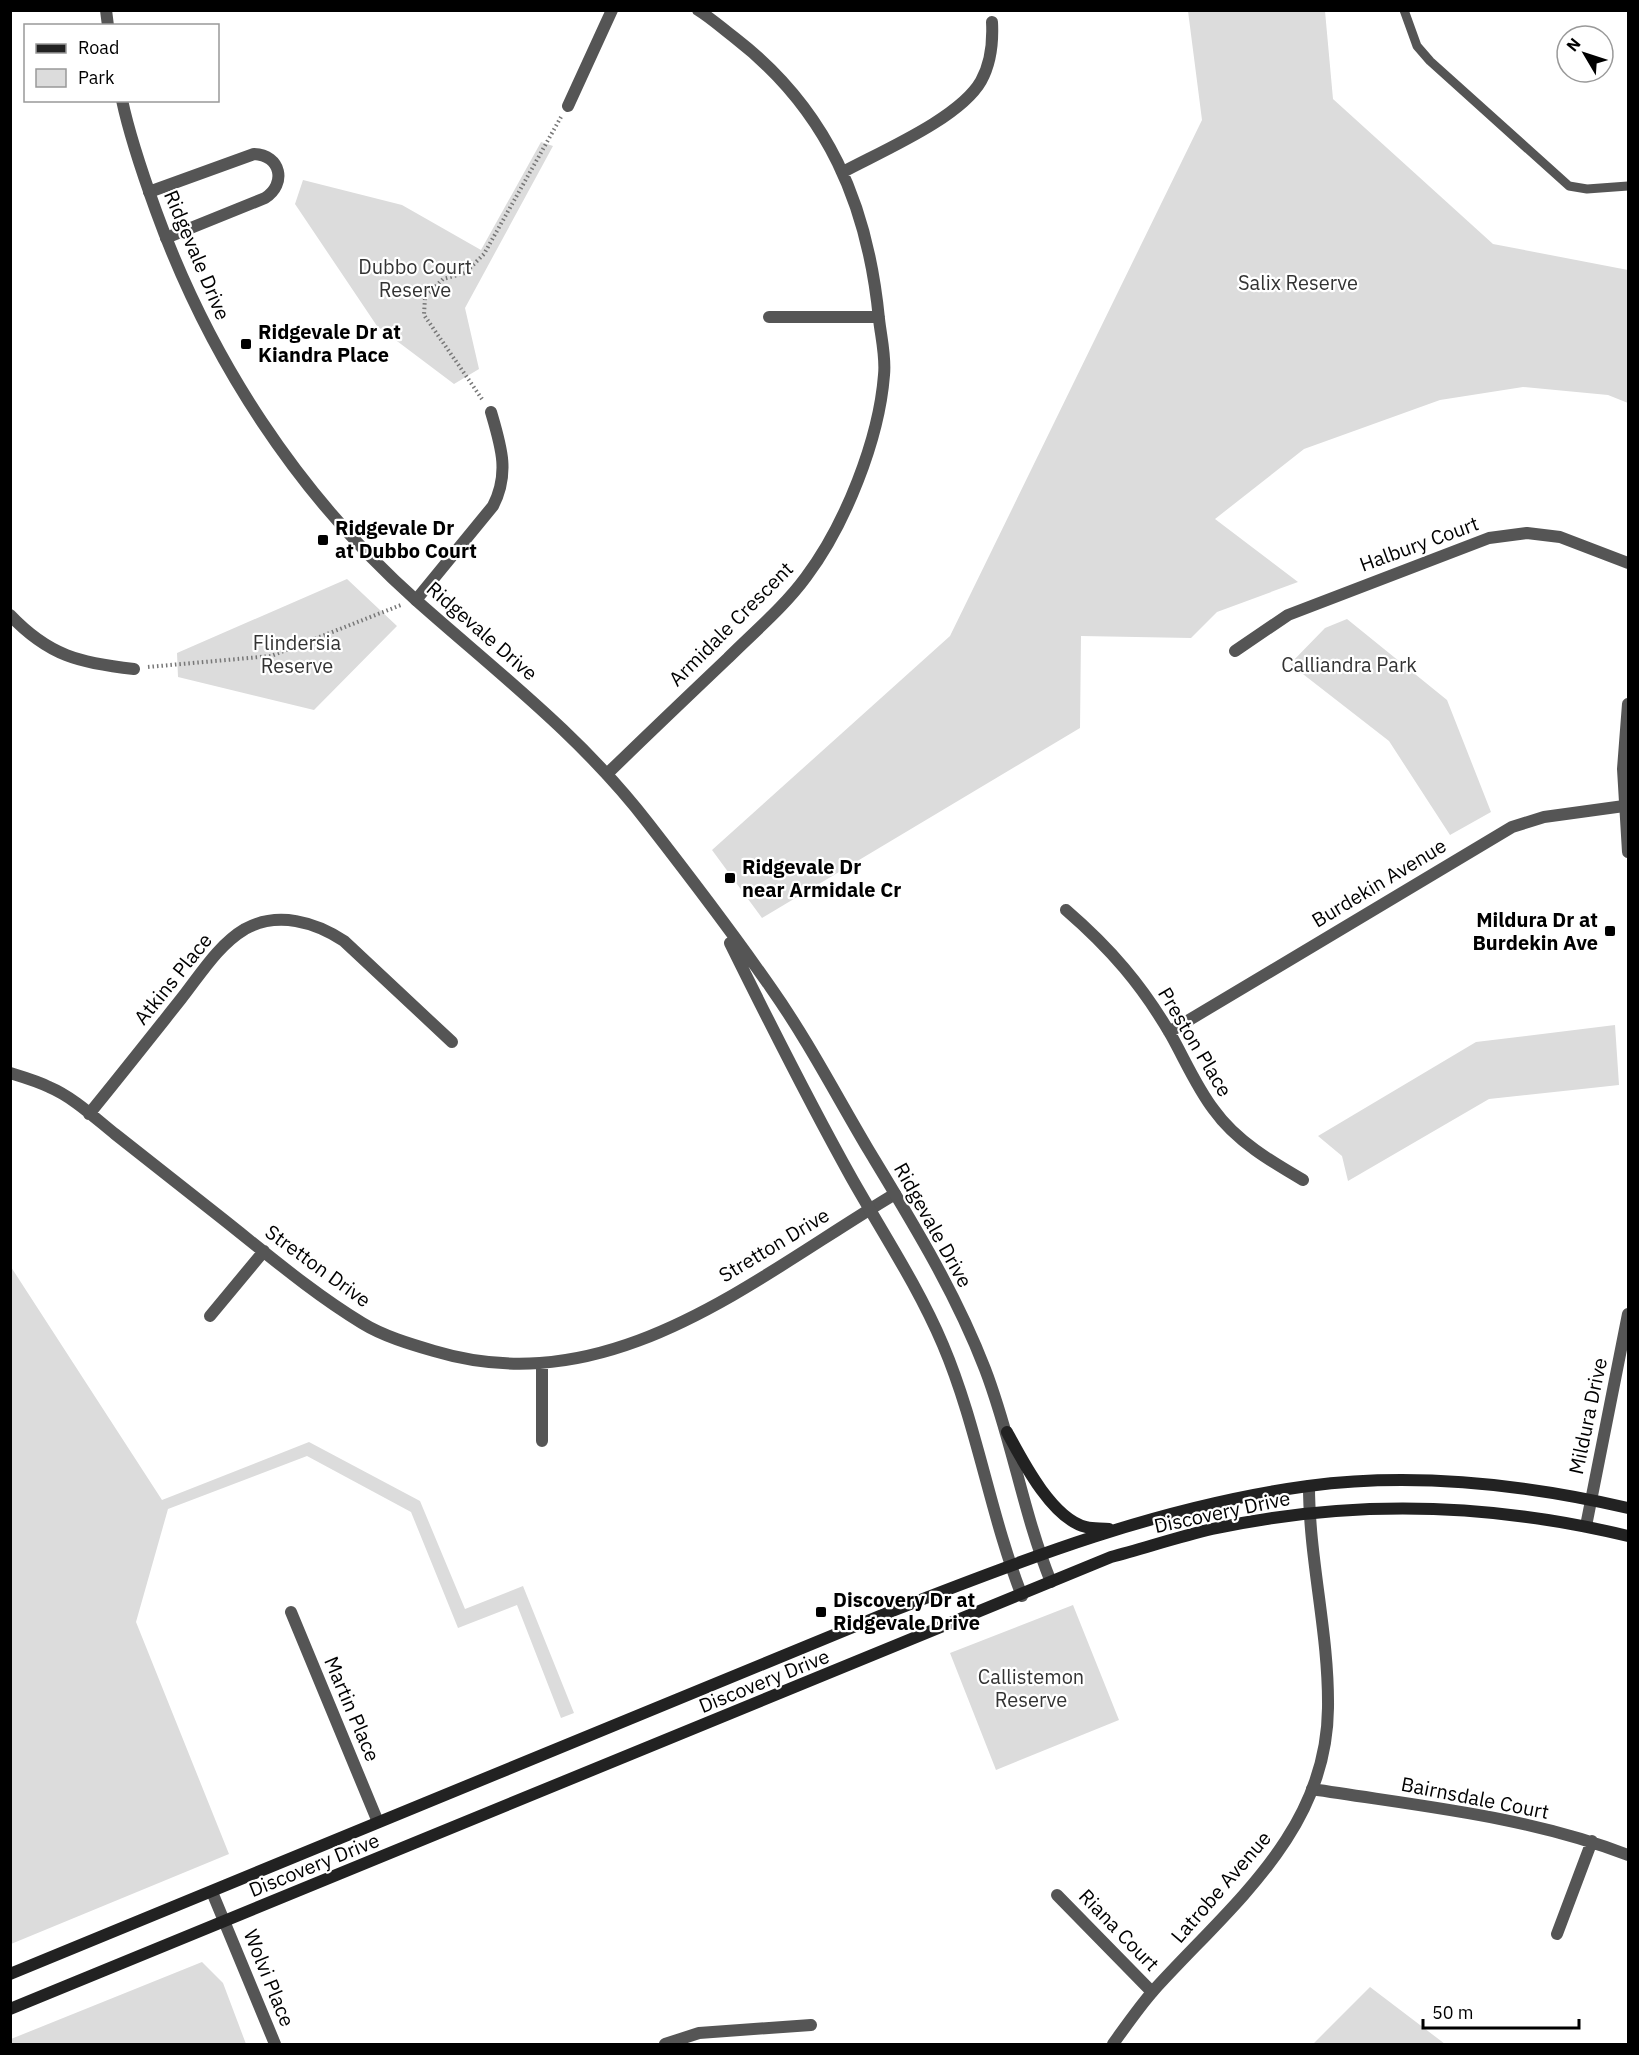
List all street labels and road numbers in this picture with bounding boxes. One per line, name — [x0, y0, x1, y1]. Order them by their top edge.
street label: Ridgevale Drive — [158, 186, 237, 324]
street label: Halbury Court — [1356, 509, 1482, 578]
street label: Armidale Crescent — [663, 556, 799, 692]
street label: Ridgevale Drive — [421, 575, 543, 686]
street label: Burdekin Avenue — [1306, 832, 1451, 933]
street label: Atkins Place — [127, 927, 218, 1030]
street label: Preston Place — [1152, 982, 1239, 1101]
street label: Ridgevale Drive — [888, 1158, 979, 1292]
street label: Stretton Drive — [713, 1201, 834, 1288]
street label: Stretton Drive — [260, 1218, 377, 1313]
street label: Mildura Drive — [1562, 1355, 1613, 1477]
street label: Discovery Drive — [1151, 1484, 1292, 1539]
street label: Discovery Drive — [695, 1642, 833, 1719]
street label: Martin Place — [318, 1652, 387, 1765]
street label: Bairnsdale Court — [1399, 1770, 1551, 1825]
street label: Latrobe Avenue — [1164, 1825, 1277, 1948]
street label: Discovery Drive — [245, 1826, 383, 1903]
street label: Riana Court — [1073, 1883, 1165, 1977]
street label: Wolvi Place — [238, 1925, 301, 2030]

